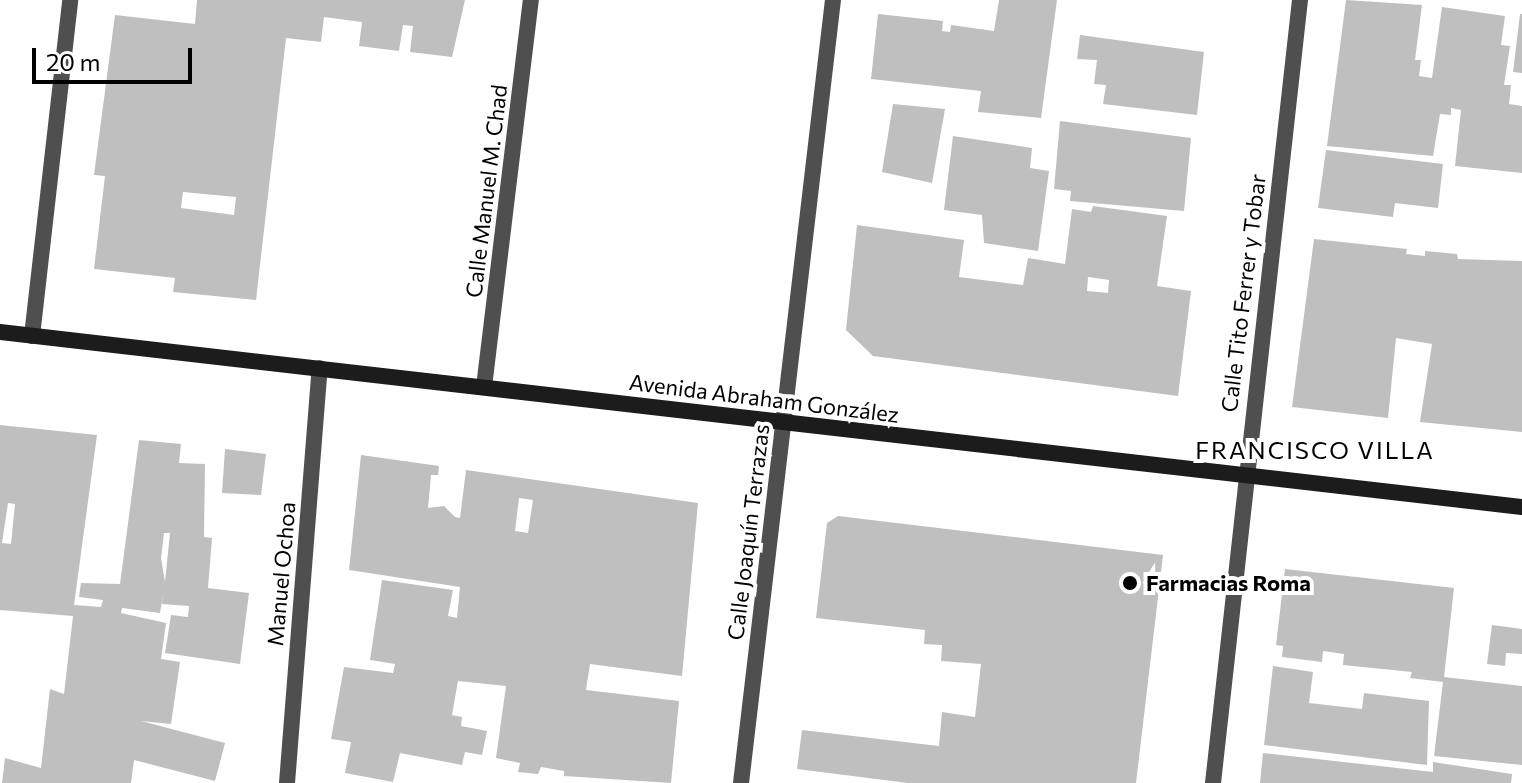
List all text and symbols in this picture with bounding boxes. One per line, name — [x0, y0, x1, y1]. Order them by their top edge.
scale bar — [36, 32, 196, 82]
text: 20 m — [46, 47, 100, 76]
street label: Calle Manuel M. Chad — [460, 83, 512, 299]
street label: Calle Tito Ferrer y Tobar — [1215, 173, 1271, 413]
street label: Avenida Abraham González — [628, 368, 900, 428]
street label: Calle Joaquín Terrazas — [722, 422, 774, 642]
district label: FRANCISCO VILLA — [1195, 436, 1435, 464]
street label: Manuel Ochoa — [262, 501, 300, 647]
place label: Farmacias Roma — [1146, 570, 1311, 596]
marker: Farmacias Roma — [1121, 574, 1139, 592]

